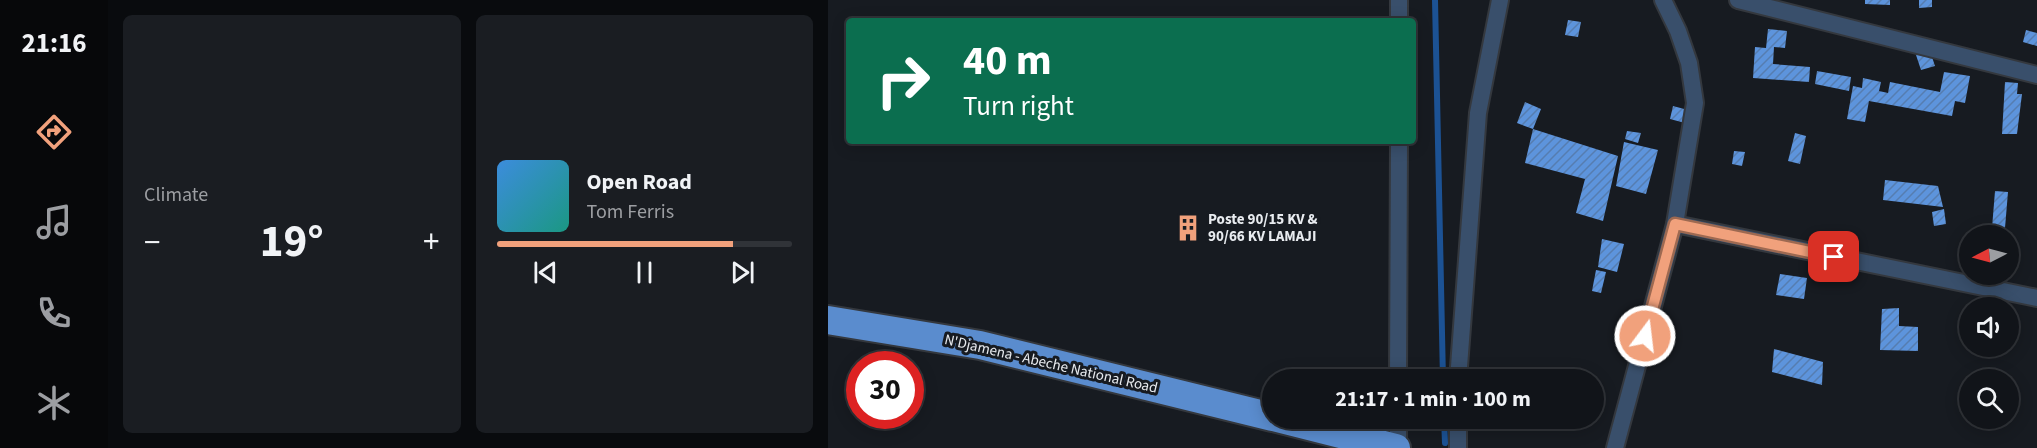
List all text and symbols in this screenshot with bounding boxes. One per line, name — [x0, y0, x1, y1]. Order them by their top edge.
text: 21:16 — [21, 24, 87, 63]
text: 40 m — [963, 31, 1052, 91]
icon: right — [864, 42, 942, 120]
text: Turn right — [963, 87, 1074, 126]
icon: directions — [33, 111, 75, 153]
text: Open Road — [587, 166, 692, 198]
text: Climate — [144, 181, 208, 209]
text: Tom Ferris — [587, 198, 674, 226]
icon: music — [33, 201, 75, 243]
place label: Poste 90/15 KV & 90/66 KV LAMAJI — [1208, 209, 1318, 247]
text: 19° — [260, 210, 324, 274]
building icon: Poste 90/15 KV & 90/66 KV LAMAJI — [1173, 213, 1203, 243]
text: − — [144, 219, 160, 266]
text: + — [423, 219, 439, 266]
north arrow — [1959, 225, 2019, 285]
map controls — [1959, 225, 2019, 429]
pin — [1808, 231, 1859, 282]
icon: arrive — [1817, 240, 1850, 273]
icon: previous — [529, 256, 562, 289]
icon: pause — [628, 256, 661, 289]
icon: next — [726, 256, 759, 289]
icon: phone — [33, 292, 75, 334]
button: sound — [1959, 297, 2019, 357]
position arrow — [1613, 304, 1677, 368]
street label: N'Djamena - Abeche National Road — [942, 329, 1160, 399]
speed limit sign: 30 — [846, 351, 924, 429]
button: search — [1959, 369, 2019, 429]
icon: climate — [33, 382, 75, 424]
text: 21:17 · 1 min · 100 m — [1335, 383, 1531, 415]

